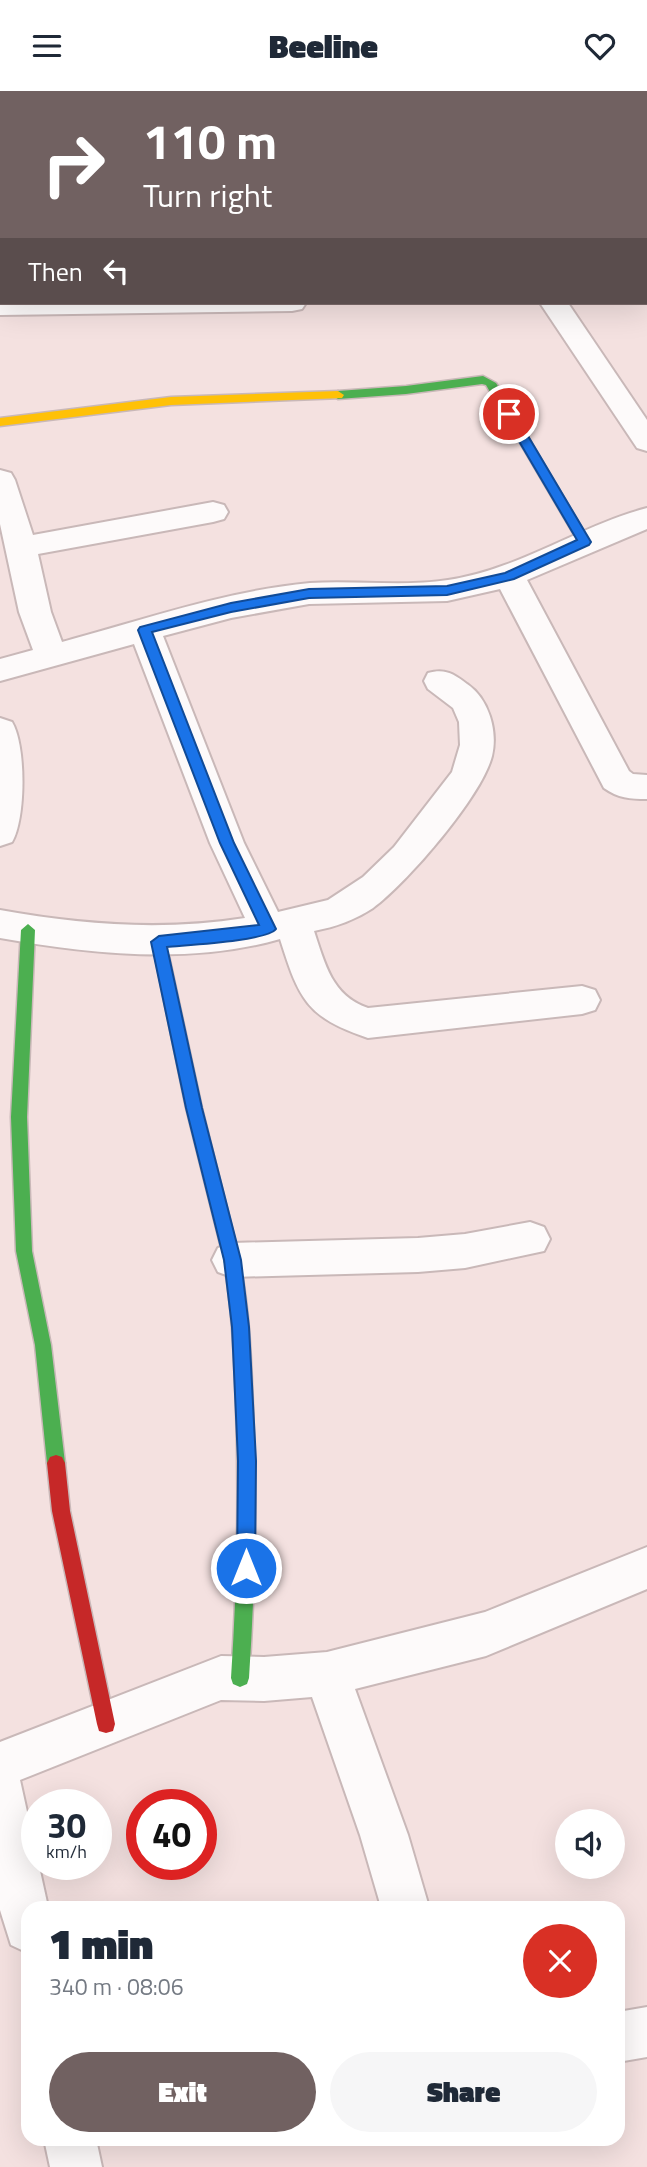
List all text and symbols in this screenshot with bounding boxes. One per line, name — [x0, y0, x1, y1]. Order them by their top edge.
text: Beeline — [269, 22, 378, 70]
icon: menu — [28, 27, 66, 65]
icon: heart — [581, 27, 619, 65]
text: 110 m — [143, 103, 277, 178]
icon: right — [28, 119, 119, 210]
text: Turn right — [143, 171, 272, 219]
text: Then — [28, 252, 83, 291]
icon: left — [97, 252, 135, 290]
pin — [479, 384, 539, 444]
icon: arrive — [490, 395, 528, 433]
position arrow — [209, 1531, 283, 1605]
speed limit sign: 40 — [126, 1789, 217, 1880]
text: 30 — [47, 1798, 86, 1852]
map controls — [555, 1809, 625, 1879]
button: sound — [555, 1809, 625, 1879]
text: km/h — [46, 1838, 87, 1865]
text: 1 min — [49, 1911, 153, 1975]
button: close — [523, 1924, 597, 1998]
text: 340 m · 08:06 — [49, 1969, 184, 2004]
button: Exit — [49, 2052, 316, 2132]
button: Share — [330, 2052, 597, 2132]

